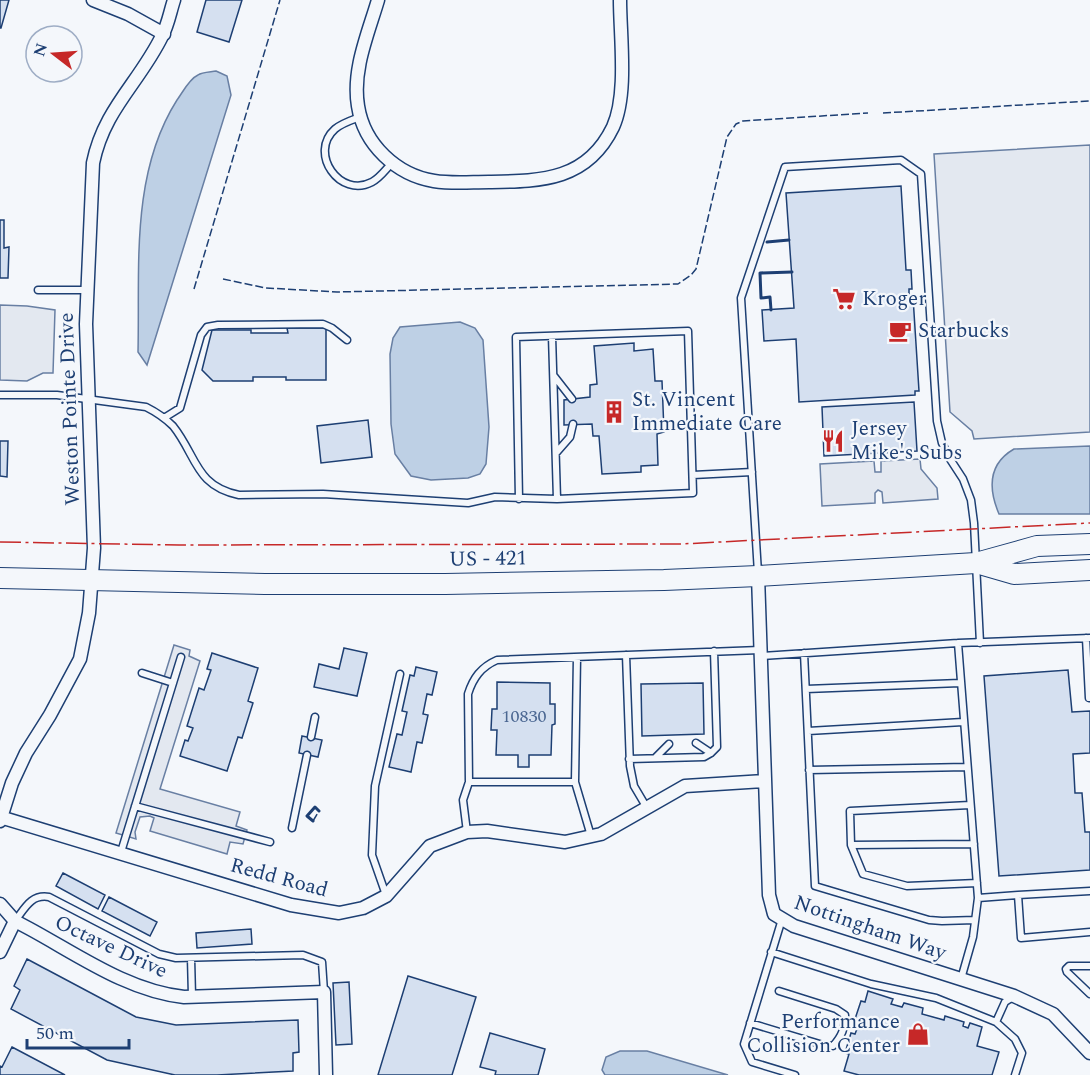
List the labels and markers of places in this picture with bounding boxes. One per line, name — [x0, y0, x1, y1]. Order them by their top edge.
place label: Kroger — [862, 283, 927, 315]
supermarket icon: Kroger — [831, 286, 857, 312]
place label: Starbucks — [918, 315, 1009, 347]
cafe icon: Starbucks — [887, 318, 913, 344]
place label: St. Vincent Immediate Care — [632, 384, 782, 440]
building icon: St. Vincent Immediate Care — [601, 399, 627, 425]
place label: Jersey Mike's Subs — [851, 413, 963, 469]
restaurant icon: Jersey Mike's Subs — [820, 428, 846, 454]
place label: Performance Collision Center — [746, 1006, 900, 1062]
shop icon: Performance Collision Center — [905, 1021, 931, 1047]

